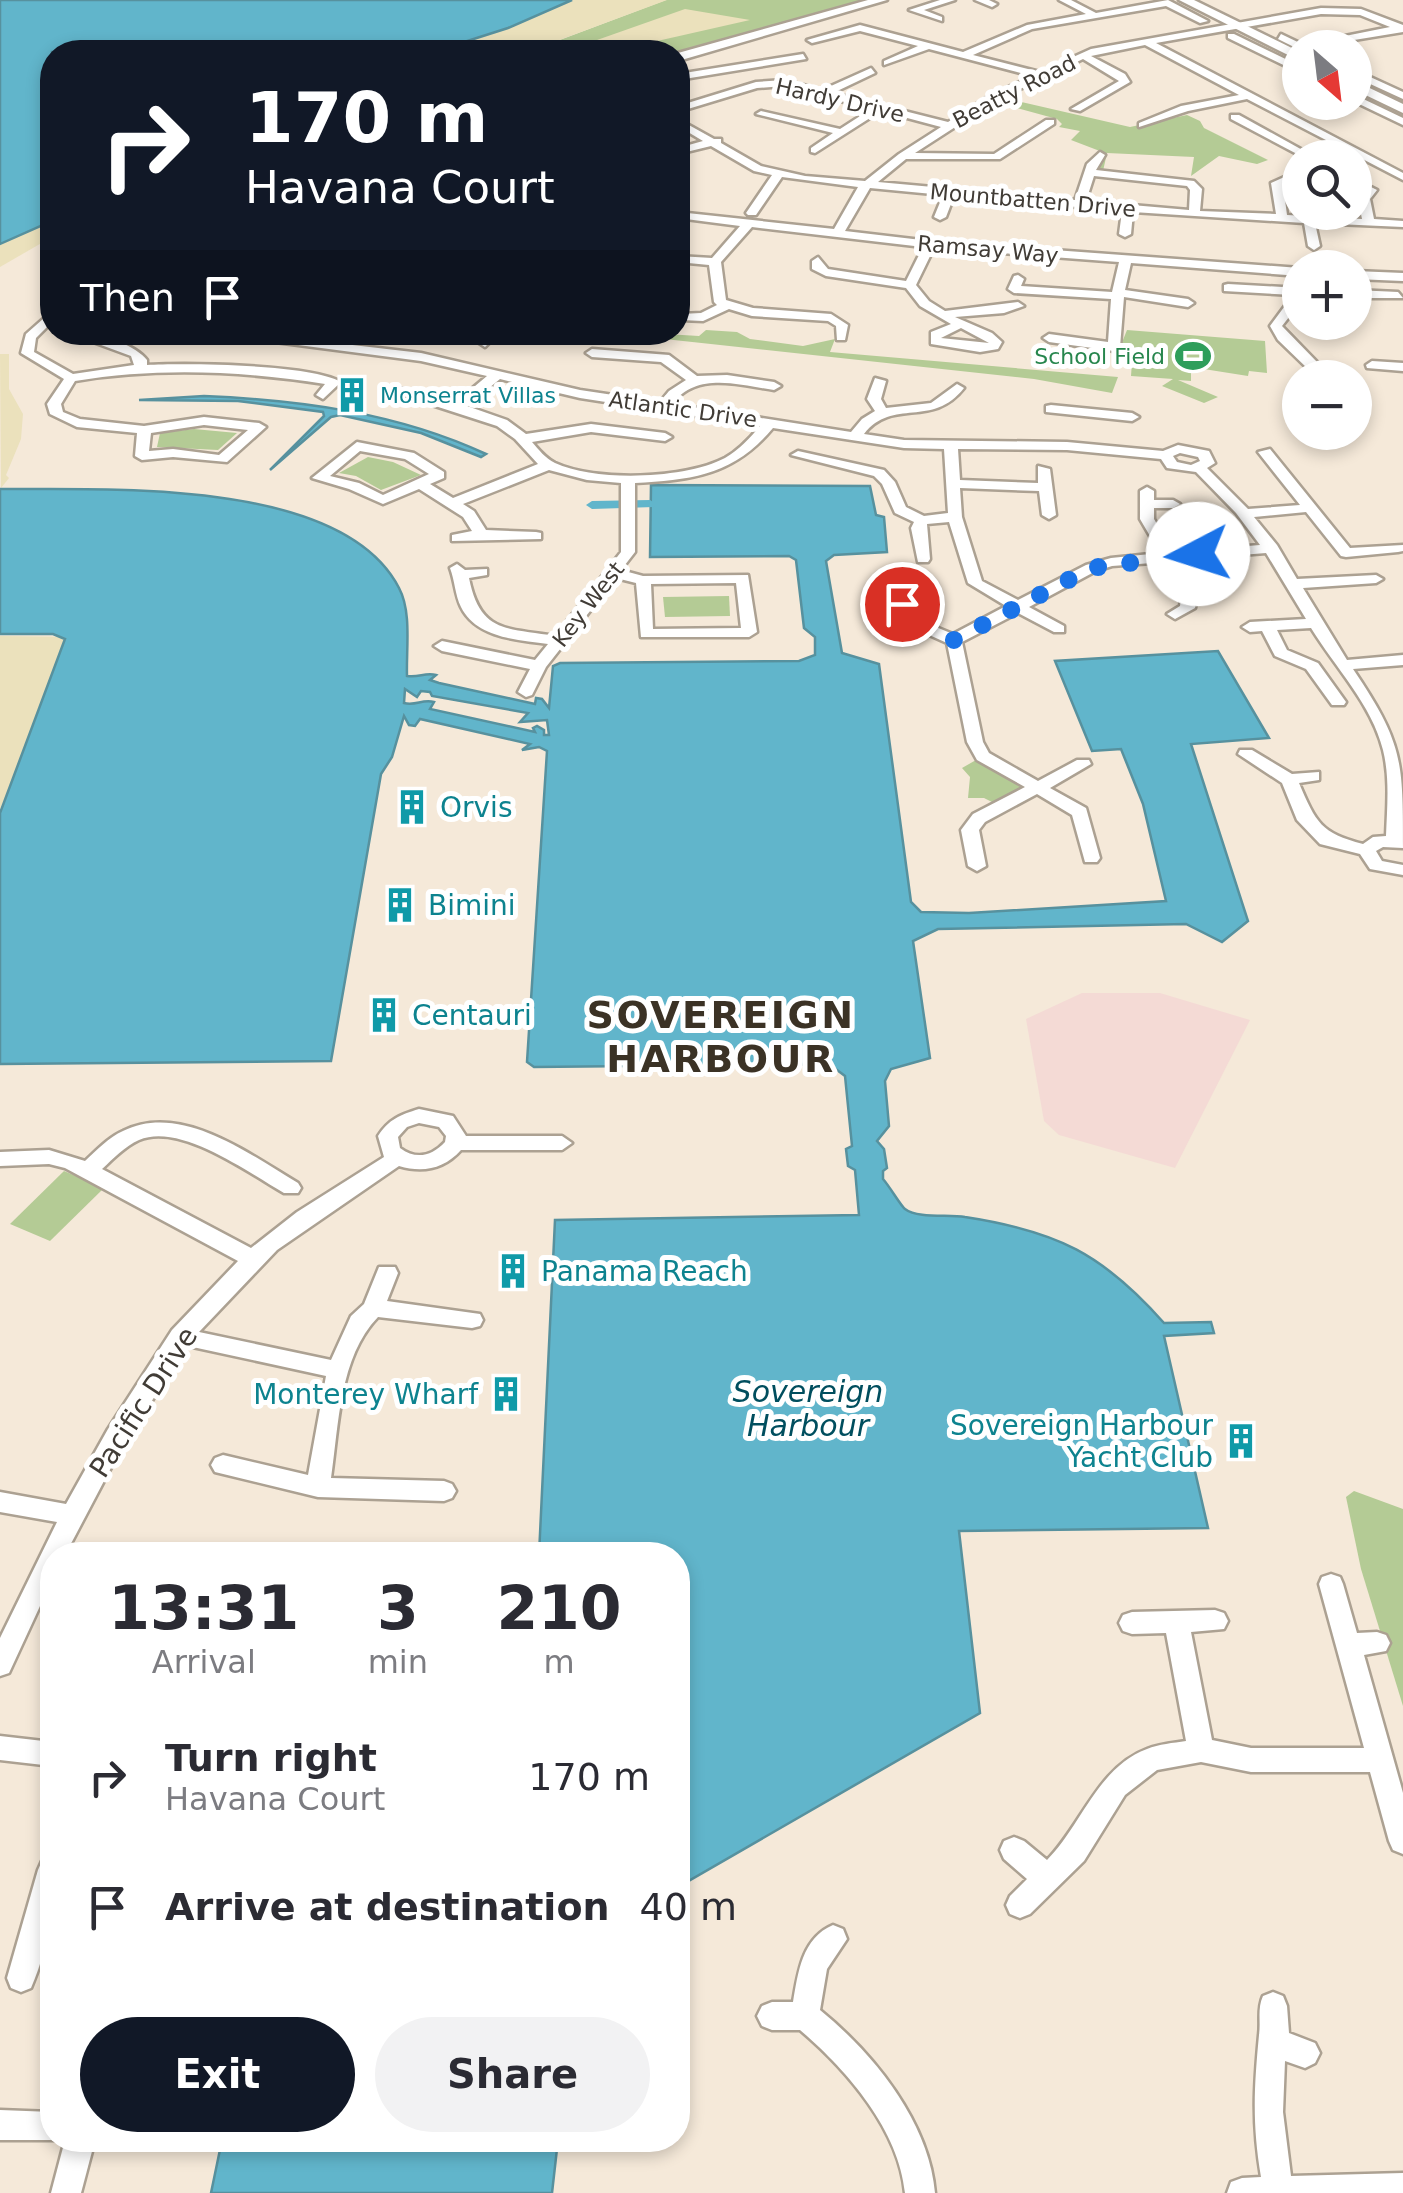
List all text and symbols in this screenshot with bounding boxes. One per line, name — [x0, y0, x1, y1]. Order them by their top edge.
north arrow — [1282, 30, 1372, 120]
map controls — [1282, 30, 1372, 450]
street label: Beatty Road — [949, 50, 1080, 133]
street label: Hardy Drive — [773, 74, 907, 127]
text: 170 m — [245, 77, 488, 159]
icon: right — [80, 80, 210, 210]
button: search — [1282, 140, 1372, 230]
text: Havana Court — [245, 161, 555, 214]
street label: Mountbatten Drive — [929, 179, 1137, 222]
street label: Ramsay Way — [916, 231, 1060, 268]
button: + — [1282, 250, 1372, 340]
icon: arrive — [195, 270, 250, 325]
text: Then — [80, 276, 175, 320]
sports icon: School Field — [1174, 337, 1212, 375]
place label: School Field — [1034, 344, 1165, 369]
button: − — [1282, 360, 1372, 450]
building icon: Monserrat Villas — [333, 376, 371, 414]
place label: Monserrat Villas — [380, 383, 556, 408]
street label: Atlantic Drive — [607, 387, 759, 432]
position arrow — [1146, 502, 1250, 606]
street label: Key West — [547, 557, 630, 652]
pin — [860, 562, 945, 647]
icon: arrive — [875, 577, 930, 632]
building icon: Orvis — [393, 788, 431, 826]
place label: Orvis — [440, 791, 513, 824]
building icon: Bimini — [381, 886, 419, 924]
place label: Bimini — [428, 889, 516, 922]
district label: SOVEREIGN HARBOUR — [587, 993, 855, 1081]
building icon: Centauri — [365, 996, 403, 1034]
place label: Centauri — [412, 999, 532, 1032]
building icon: Panama Reach — [494, 1252, 532, 1290]
place label: Panama Reach — [541, 1255, 748, 1288]
street label: Pacific Drive — [83, 1321, 204, 1484]
water label: Sovereign Harbour — [733, 1374, 883, 1443]
building icon: Monterey Wharf — [487, 1375, 525, 1413]
place label: Monterey Wharf — [253, 1378, 479, 1411]
place label: Sovereign Harbour Yacht Club — [950, 1409, 1213, 1474]
building icon: Sovereign Harbour Yacht Club — [1222, 1422, 1260, 1460]
text: 13:31 — [108, 1573, 299, 1643]
text: 3 — [377, 1573, 419, 1643]
text: 210 — [496, 1573, 622, 1643]
text: Arrival — [152, 1643, 256, 1681]
text: min — [368, 1643, 428, 1681]
text: m — [543, 1643, 575, 1681]
text: Turn right — [165, 1736, 377, 1780]
icon: right — [80, 1750, 135, 1805]
text: 170 m — [528, 1755, 650, 1799]
text: Havana Court — [165, 1780, 385, 1818]
icon: arrive — [80, 1880, 135, 1935]
text: Arrive at destination — [165, 1885, 610, 1929]
text: 40 m — [640, 1885, 737, 1929]
button: Exit — [80, 2017, 355, 2132]
button: Share — [375, 2017, 650, 2132]

